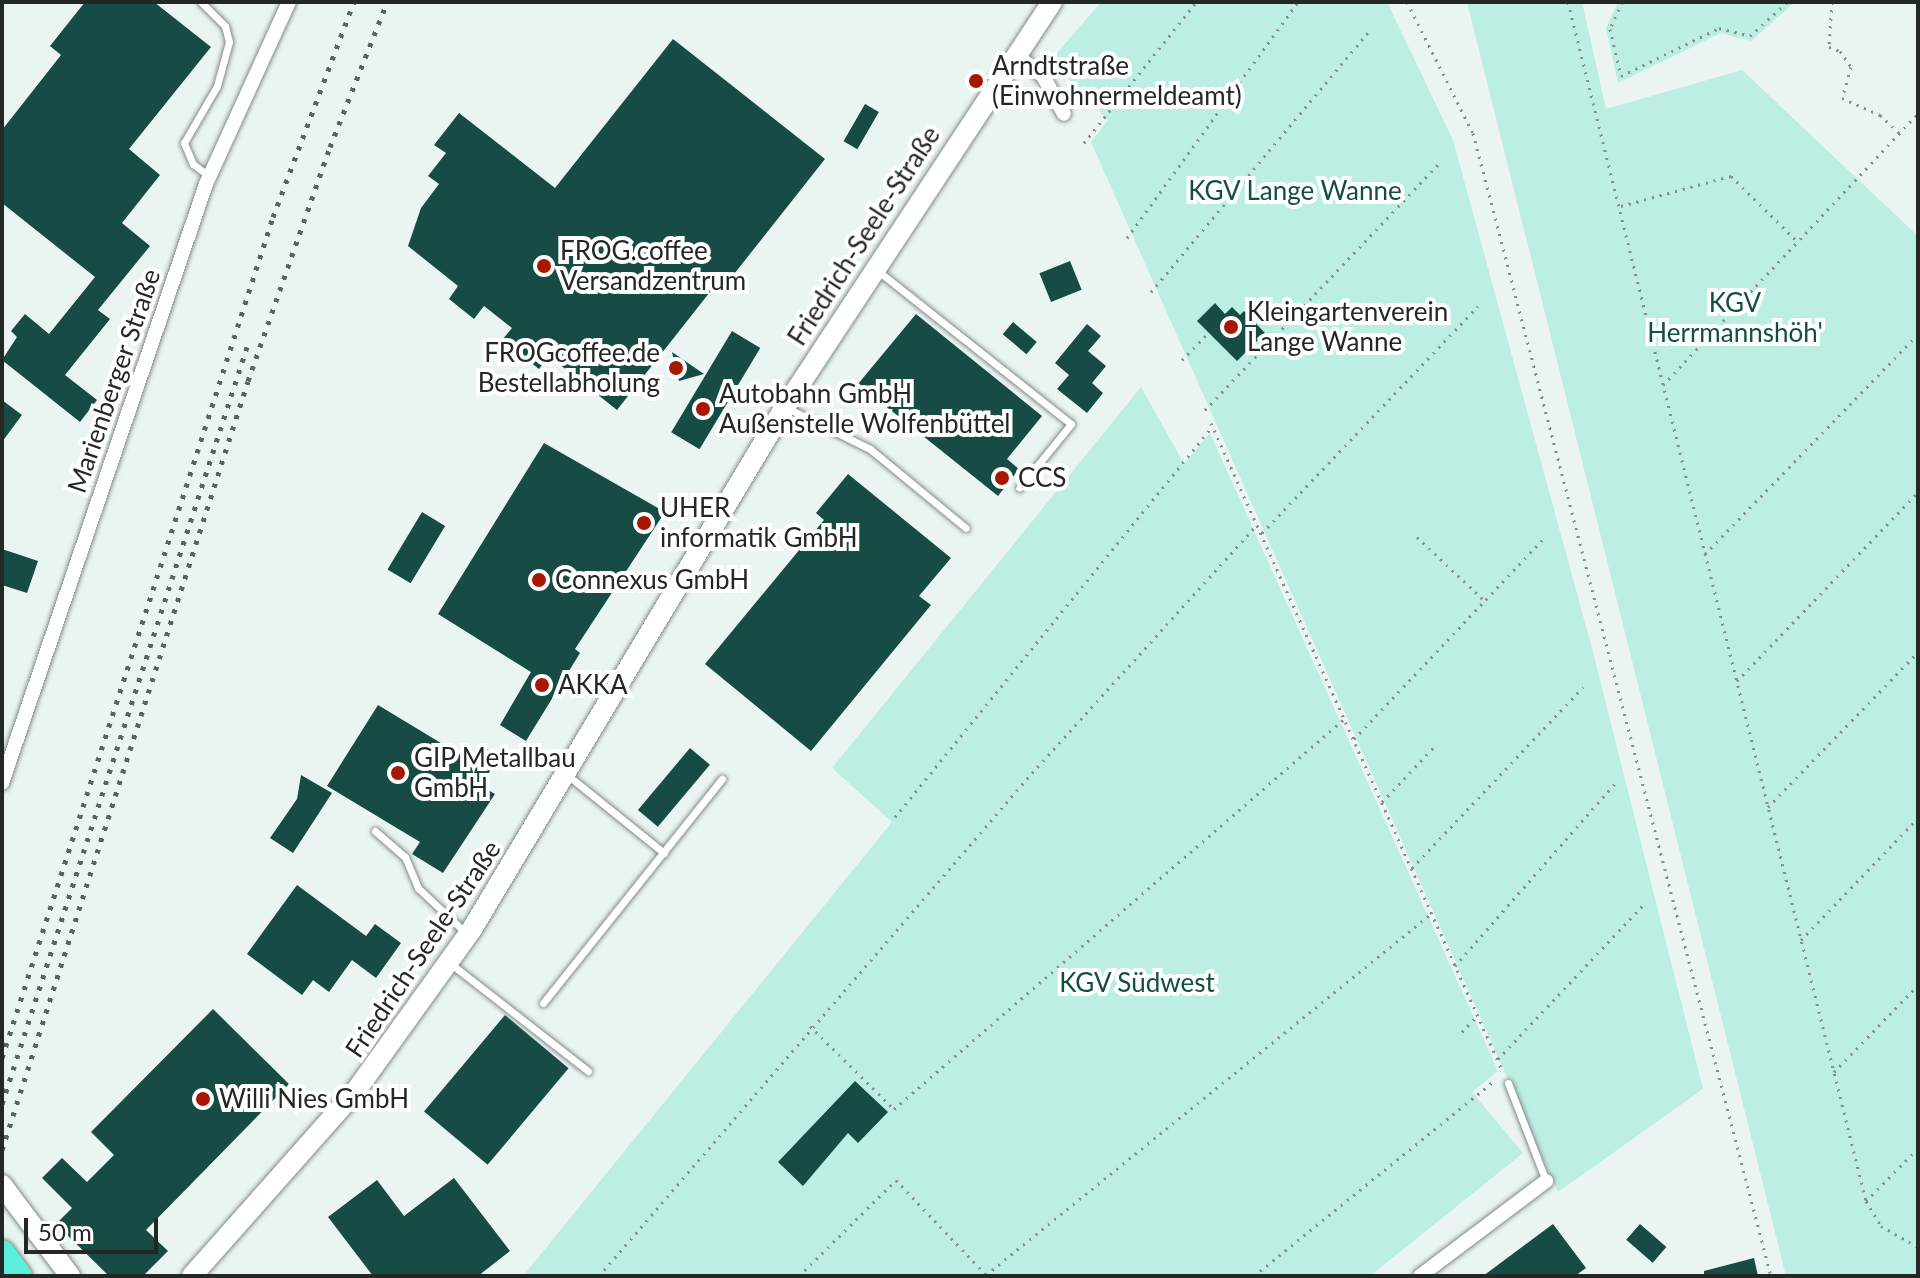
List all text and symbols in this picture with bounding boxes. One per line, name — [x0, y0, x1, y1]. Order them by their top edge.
place label: Arndtstraße (Einwohnermeldeamt) — [992, 50, 1242, 112]
marker: Arndtstraße (Einwohnermeldeamt) — [967, 72, 985, 90]
street label: Friedrich-Seele-Straße — [782, 121, 946, 351]
park label: KGV Lange Wanne — [1188, 175, 1402, 207]
place label: FROG.coffee Versandzentrum — [560, 235, 746, 296]
marker: FROG.coffee Versandzentrum — [535, 257, 553, 275]
street label: Marienberger Straße — [61, 265, 167, 497]
park label: KGV Herrmannshöh' — [1647, 287, 1823, 348]
place label: Kleingartenverein Lange Wanne — [1247, 296, 1448, 358]
marker: Kleingartenverein Lange Wanne — [1222, 318, 1240, 336]
place label: FROGcoffee.de Bestellabholung — [478, 337, 660, 398]
marker: FROGcoffee.de Bestellabholung — [667, 359, 685, 377]
place label: Autobahn GmbH Außenstelle Wolfenbüttel — [719, 378, 1011, 440]
marker: Autobahn GmbH Außenstelle Wolfenbüttel — [694, 400, 712, 418]
place label: CCS — [1018, 462, 1066, 494]
marker: CCS — [993, 469, 1011, 487]
place label: UHER informatik GmbH — [660, 492, 858, 554]
marker: UHER informatik GmbH — [635, 514, 653, 532]
place label: Connexus GmbH — [555, 564, 749, 596]
marker: Connexus GmbH — [530, 571, 548, 589]
place label: AKKA — [558, 669, 628, 701]
marker: AKKA — [533, 676, 551, 694]
place label: GIP Metallbau GmbH — [414, 742, 576, 804]
marker: GIP Metallbau GmbH — [389, 764, 407, 782]
street label: Friedrich-Seele-Straße — [339, 835, 507, 1063]
park label: KGV Südwest — [1059, 967, 1215, 999]
place label: Willi Nies GmbH — [219, 1083, 409, 1115]
marker: Willi Nies GmbH — [194, 1090, 212, 1108]
scale bar — [28, 1202, 162, 1252]
text: 50 m — [38, 1217, 92, 1246]

